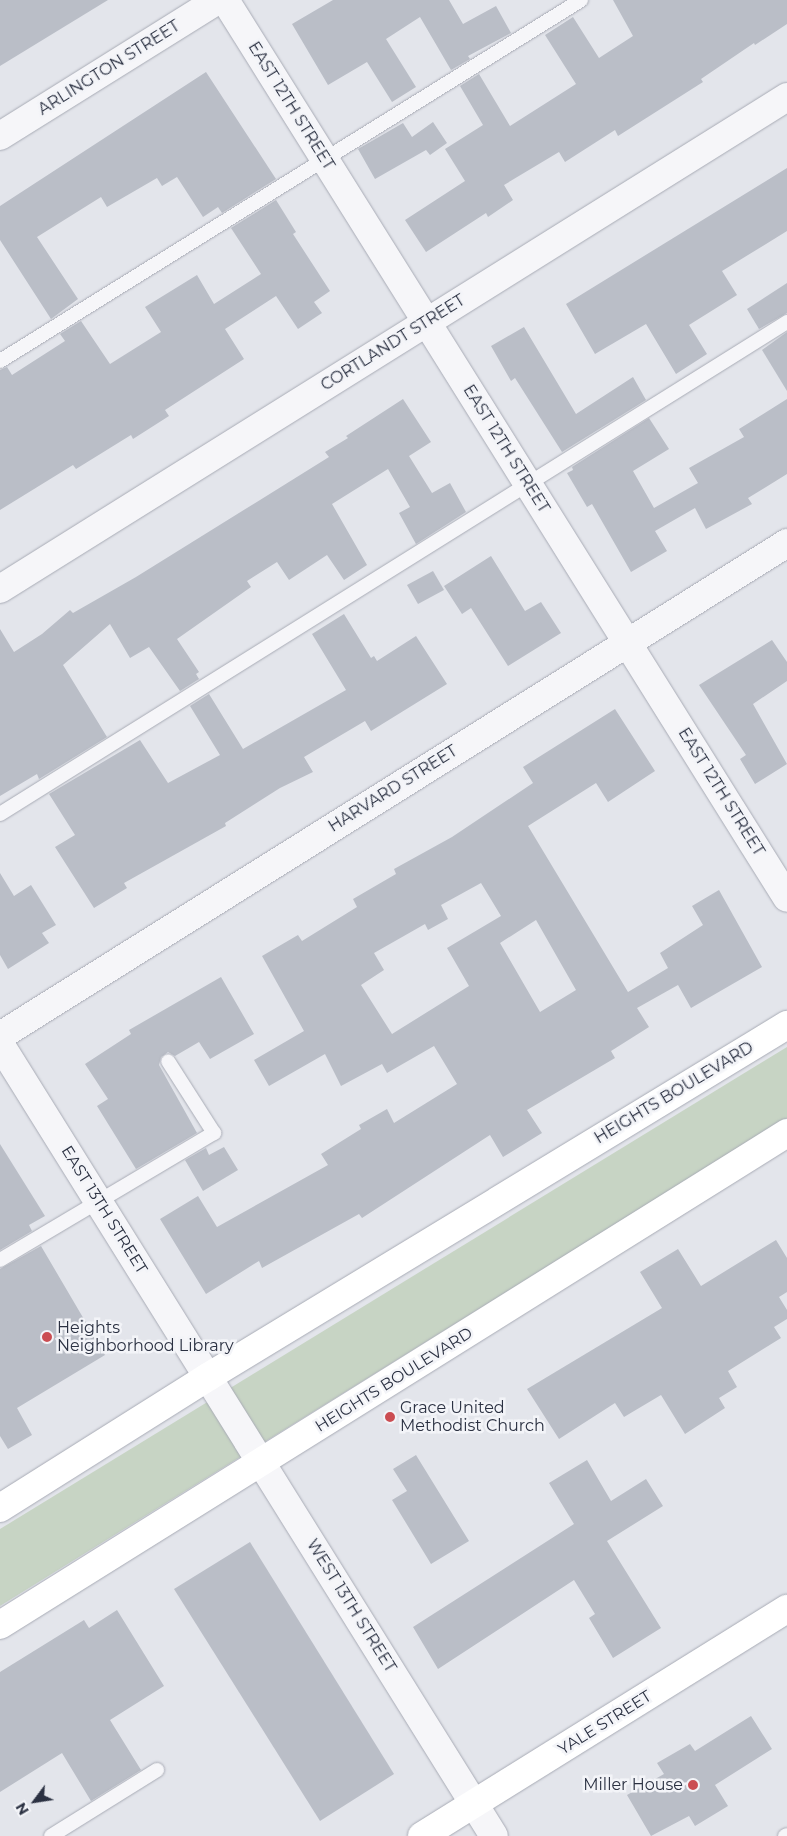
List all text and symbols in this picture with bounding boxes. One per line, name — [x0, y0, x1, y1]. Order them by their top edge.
street label: ARLINGTON STREET — [35, 17, 183, 119]
street label: EAST 12TH STREET — [244, 38, 338, 174]
street label: CORTLANDT STREET — [317, 291, 469, 395]
street label: EAST 12TH STREET — [459, 381, 553, 517]
street label: EAST 12TH STREET — [674, 724, 768, 860]
street label: HARVARD STREET — [325, 742, 461, 836]
street label: HEIGHTS BOULEVARD — [591, 1038, 757, 1148]
street label: EAST 13TH STREET — [57, 1142, 151, 1278]
place label: Heights Neighborhood Library — [57, 1318, 234, 1356]
street label: HEIGHTS BOULEVARD — [312, 1324, 476, 1436]
marker: Heights Neighborhood Library — [41, 1331, 53, 1343]
place label: Grace United Methodist Church — [400, 1398, 545, 1436]
marker: Grace United Methodist Church — [384, 1411, 396, 1423]
street label: WEST 13TH STREET — [302, 1536, 400, 1676]
street label: YALE STREET — [555, 1687, 655, 1759]
place label: Miller House — [583, 1775, 683, 1795]
north arrow — [10, 1776, 60, 1826]
marker: Miller House — [687, 1779, 699, 1791]
text: N — [12, 1799, 33, 1818]

